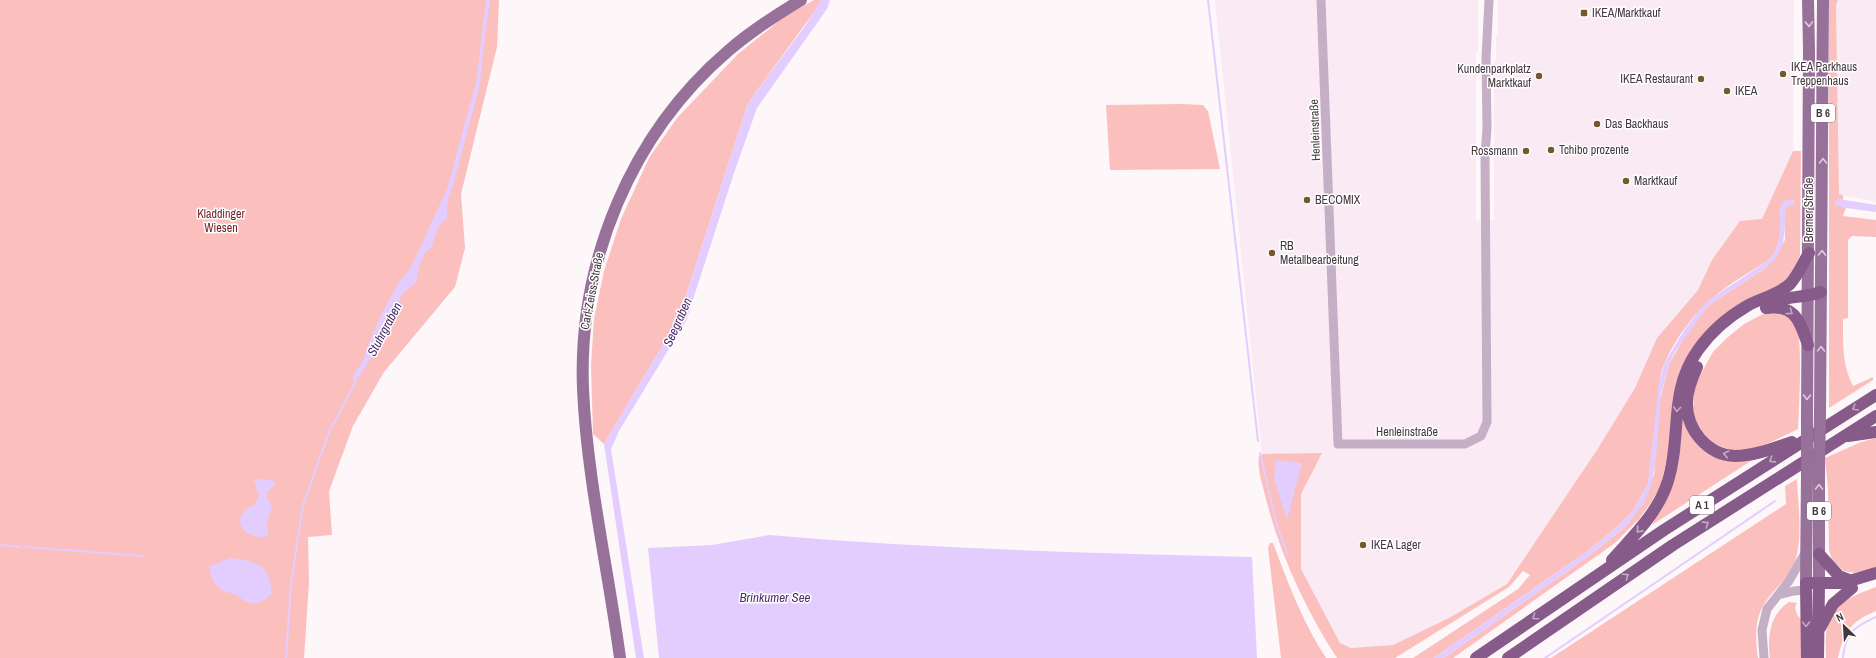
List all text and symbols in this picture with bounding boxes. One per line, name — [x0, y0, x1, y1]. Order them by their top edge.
place label: IKEA/Marktkauf — [1592, 5, 1661, 21]
marker: IKEA/Marktkauf — [1579, 8, 1589, 18]
one-way arrow — [1804, 21, 1813, 27]
place label: IKEA Parkhaus Treppenhaus — [1791, 59, 1857, 89]
place label: Kundenparkplatz Marktkauf — [1457, 61, 1531, 91]
marker: IKEA Parkhaus Treppenhaus — [1778, 69, 1788, 79]
marker: Kundenparkplatz Marktkauf — [1534, 71, 1544, 81]
place label: IKEA Restaurant — [1620, 71, 1693, 87]
marker: IKEA Restaurant — [1696, 74, 1706, 84]
place label: IKEA — [1735, 83, 1758, 99]
marker: IKEA — [1722, 86, 1732, 96]
street label: Henleinstraße — [1306, 99, 1324, 161]
road number: B 6 — [1811, 104, 1835, 122]
place label: Das Backhaus — [1605, 116, 1669, 132]
marker: Das Backhaus — [1592, 119, 1602, 129]
place label: Tchibo prozente — [1559, 142, 1629, 158]
place label: Rossmann — [1471, 143, 1518, 159]
marker: Tchibo prozente — [1546, 145, 1556, 155]
marker: Rossmann — [1521, 146, 1531, 156]
one-way arrow — [1819, 158, 1827, 164]
place label: Marktkauf — [1634, 173, 1677, 189]
marker: Marktkauf — [1621, 176, 1631, 186]
street label: Bremer Straße — [1801, 178, 1817, 242]
place label: BECOMIX — [1315, 192, 1361, 208]
marker: BECOMIX — [1302, 195, 1312, 205]
park label: Kladdinger Wiesen — [197, 206, 246, 236]
place label: RB Metallbearbeitung — [1280, 238, 1359, 268]
marker: RB Metallbearbeitung — [1267, 248, 1277, 258]
one-way arrow — [1818, 250, 1826, 256]
street label: Carl-Zeiss-Straße — [577, 251, 607, 331]
water label: Seegraben — [659, 295, 696, 349]
water label: Stuhrgraben — [363, 299, 406, 359]
one-way arrow — [1786, 307, 1793, 314]
one-way arrow — [1816, 346, 1825, 352]
one-way arrow — [1803, 394, 1811, 400]
one-way arrow — [1852, 403, 1859, 410]
one-way arrow — [1673, 406, 1682, 412]
street label: Henleinstraße — [1376, 424, 1438, 440]
one-way arrow — [1723, 451, 1729, 459]
one-way arrow — [1769, 455, 1776, 463]
one-way arrow — [1815, 484, 1823, 490]
road number: A 1 — [1690, 496, 1714, 514]
road number: B 6 — [1807, 502, 1831, 520]
one-way arrow — [1702, 521, 1709, 528]
one-way arrow — [1636, 525, 1643, 533]
place label: IKEA Lager — [1371, 537, 1422, 553]
marker: IKEA Lager — [1358, 540, 1368, 550]
one-way arrow — [1622, 574, 1629, 581]
water label: Brinkumer See — [739, 589, 811, 606]
north arrow — [1824, 606, 1864, 646]
text: N — [1834, 609, 1846, 625]
one-way arrow — [1533, 612, 1540, 619]
one-way arrow — [1802, 621, 1810, 627]

